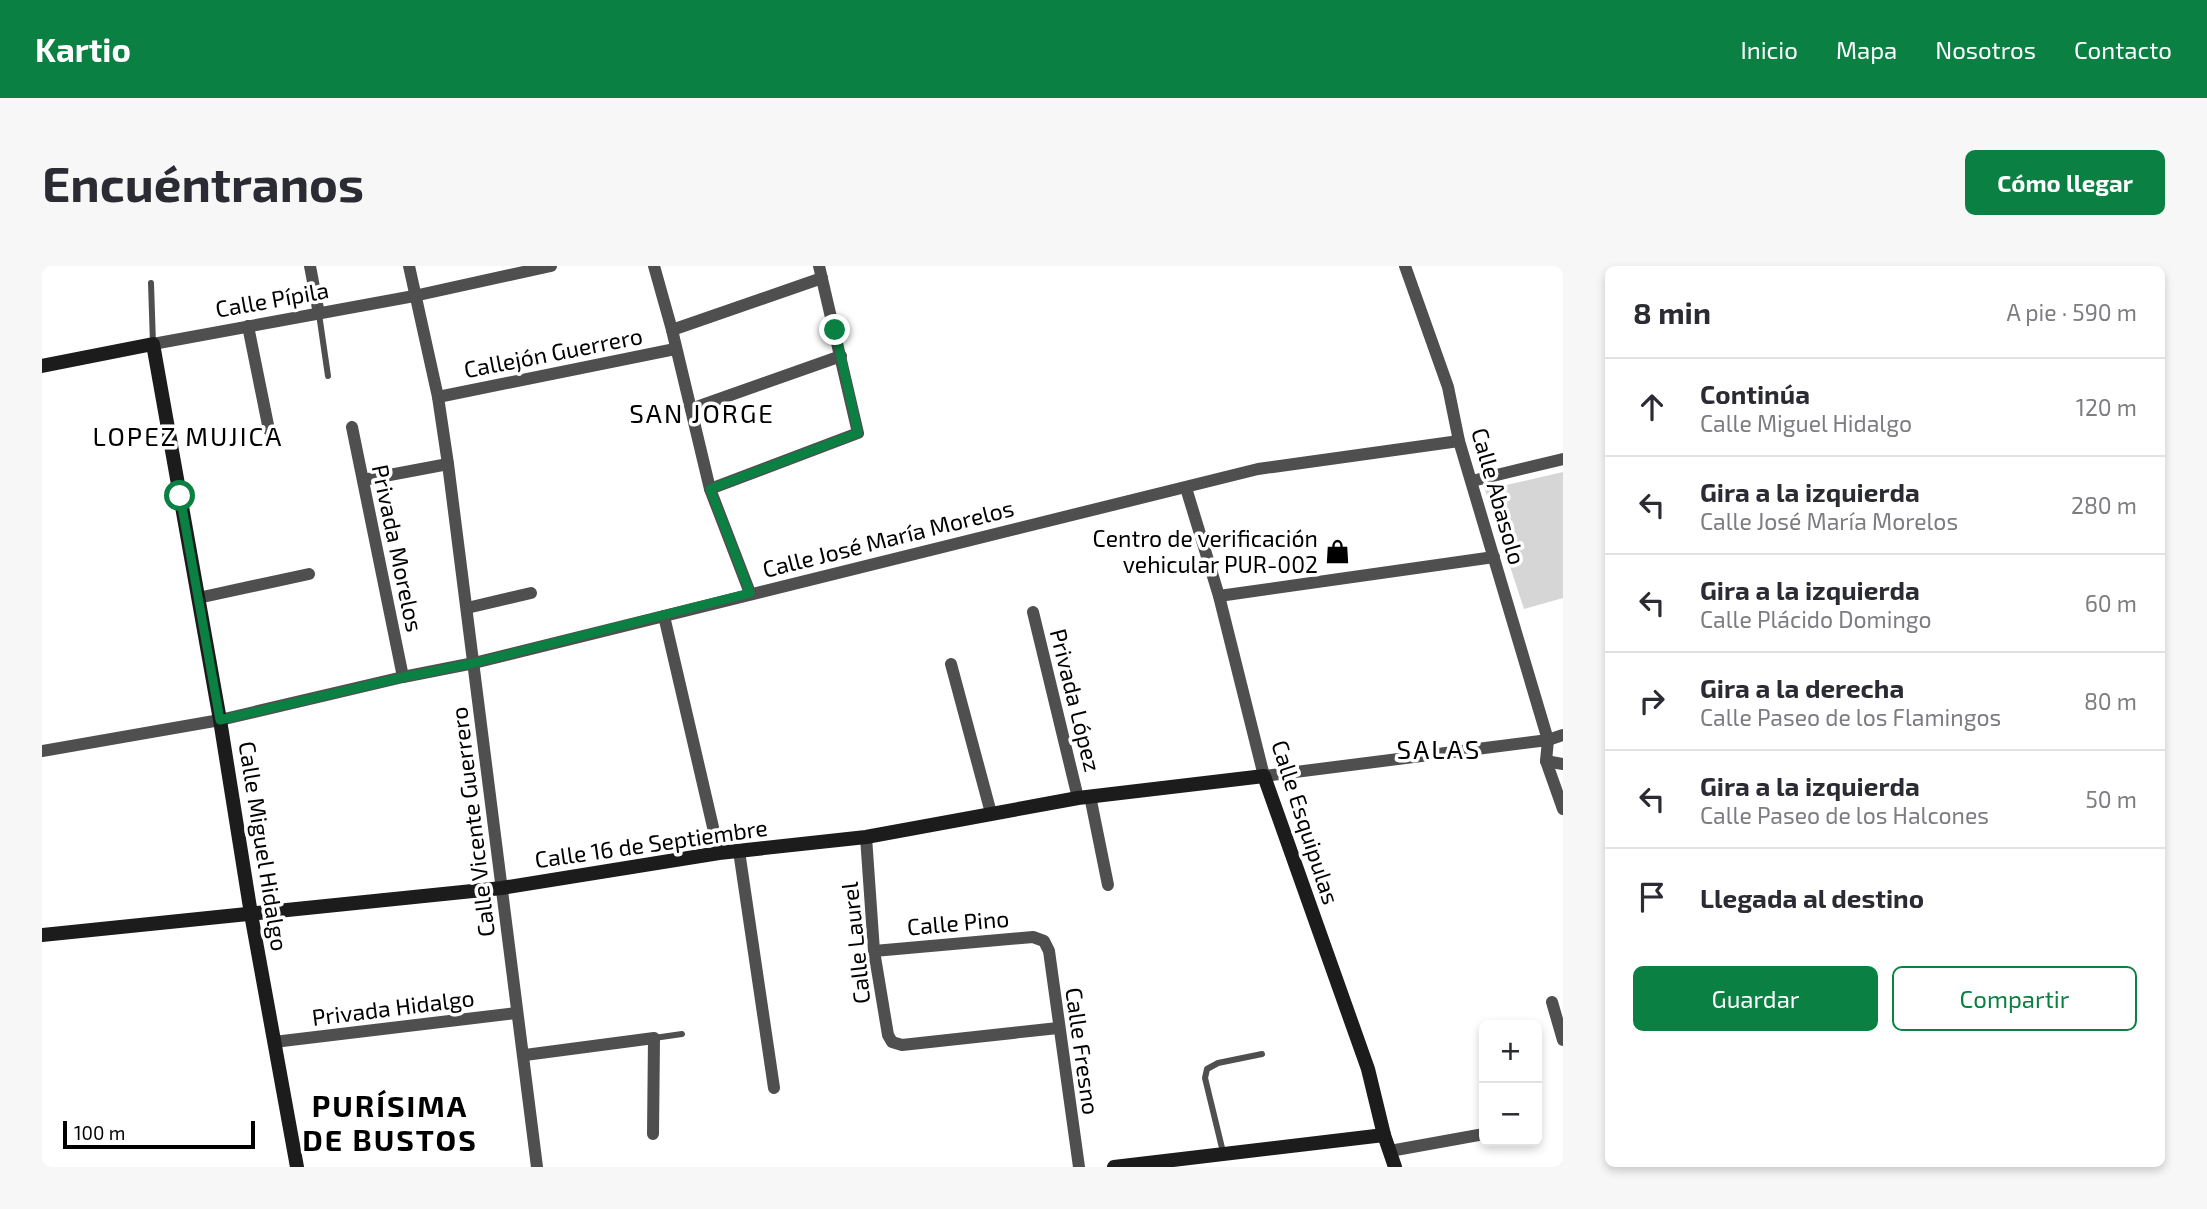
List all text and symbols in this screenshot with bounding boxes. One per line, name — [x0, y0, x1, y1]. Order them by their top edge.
text: Kartio — [35, 29, 131, 69]
text: Inicio — [1740, 35, 1798, 64]
text: Mapa — [1836, 35, 1897, 64]
text: Nosotros — [1935, 35, 2036, 64]
text: Contacto — [2074, 35, 2172, 64]
button: Cómo llegar — [1965, 150, 2165, 215]
text: Encuéntranos — [42, 153, 364, 212]
street label: Calle Pípila — [213, 275, 331, 323]
text: 8 min — [1633, 294, 1711, 330]
text: A pie · 590 m — [2006, 298, 2137, 326]
route end — [819, 314, 850, 345]
street label: Callejón Guerrero — [461, 321, 645, 383]
text: Continúa — [1700, 378, 1810, 409]
icon: ahead — [1633, 388, 1671, 426]
text: 120 m — [2076, 393, 2137, 421]
district label: SAN JORGE — [629, 397, 775, 428]
text: Calle Miguel Hidalgo — [1700, 409, 1912, 437]
district label: LOPEZ MUJICA — [92, 420, 284, 451]
street label: Calle Abasolo — [1466, 424, 1532, 568]
street label: Privada Morelos — [367, 462, 429, 634]
text: Gira a la izquierda — [1700, 476, 1920, 507]
route start — [164, 480, 195, 511]
icon: left — [1633, 486, 1671, 524]
text: 280 m — [2071, 491, 2137, 519]
street label: Calle José María Morelos — [759, 493, 1017, 583]
text: Calle José María Morelos — [1700, 507, 1958, 535]
place label: Centro de verificación vehicular PUR-002 — [1093, 524, 1318, 578]
shop icon: Centro de verificación vehicular PUR-002 — [1324, 537, 1352, 565]
text: Gira a la izquierda — [1700, 574, 1920, 605]
icon: left — [1633, 584, 1671, 622]
text: 60 m — [2085, 589, 2137, 617]
text: Calle Plácido Domingo — [1700, 605, 1932, 633]
street label: Privada López — [1045, 626, 1107, 774]
text: Gira a la derecha — [1700, 672, 1904, 703]
icon: right — [1633, 682, 1671, 720]
text: 80 m — [2084, 687, 2137, 715]
text: Calle Paseo de los Flamingos — [1700, 703, 2001, 731]
street label: Calle Vicente Guerrero — [444, 705, 500, 939]
district label: SALAS — [1397, 733, 1481, 764]
street label: Calle Esquipulas — [1266, 736, 1346, 908]
street label: Calle Miguel Hidalgo — [234, 739, 294, 953]
text: Gira a la izquierda — [1700, 770, 1920, 801]
icon: left — [1633, 780, 1671, 818]
text: 50 m — [2086, 785, 2137, 813]
text: Calle Paseo de los Halcones — [1700, 801, 1989, 829]
street label: Calle 16 de Septiembre — [533, 813, 769, 873]
icon: arrive — [1633, 878, 1671, 916]
street label: Calle Laurel — [835, 880, 875, 1005]
text: Llegada al destino — [1700, 882, 1924, 913]
street label: Calle Pino — [906, 904, 1010, 940]
button: Guardar — [1633, 966, 1878, 1031]
button: Compartir — [1892, 966, 2137, 1031]
street label: Privada Hidalgo — [310, 983, 476, 1031]
street label: Calle Fresno — [1060, 986, 1106, 1116]
map controls — [1479, 1020, 1542, 1146]
button: + — [1479, 1020, 1542, 1083]
button: − — [1479, 1083, 1542, 1146]
district label: PURÍSIMA DE BUSTOS — [302, 1087, 478, 1157]
scale bar — [63, 1118, 256, 1150]
text: 100 m — [74, 1121, 125, 1144]

